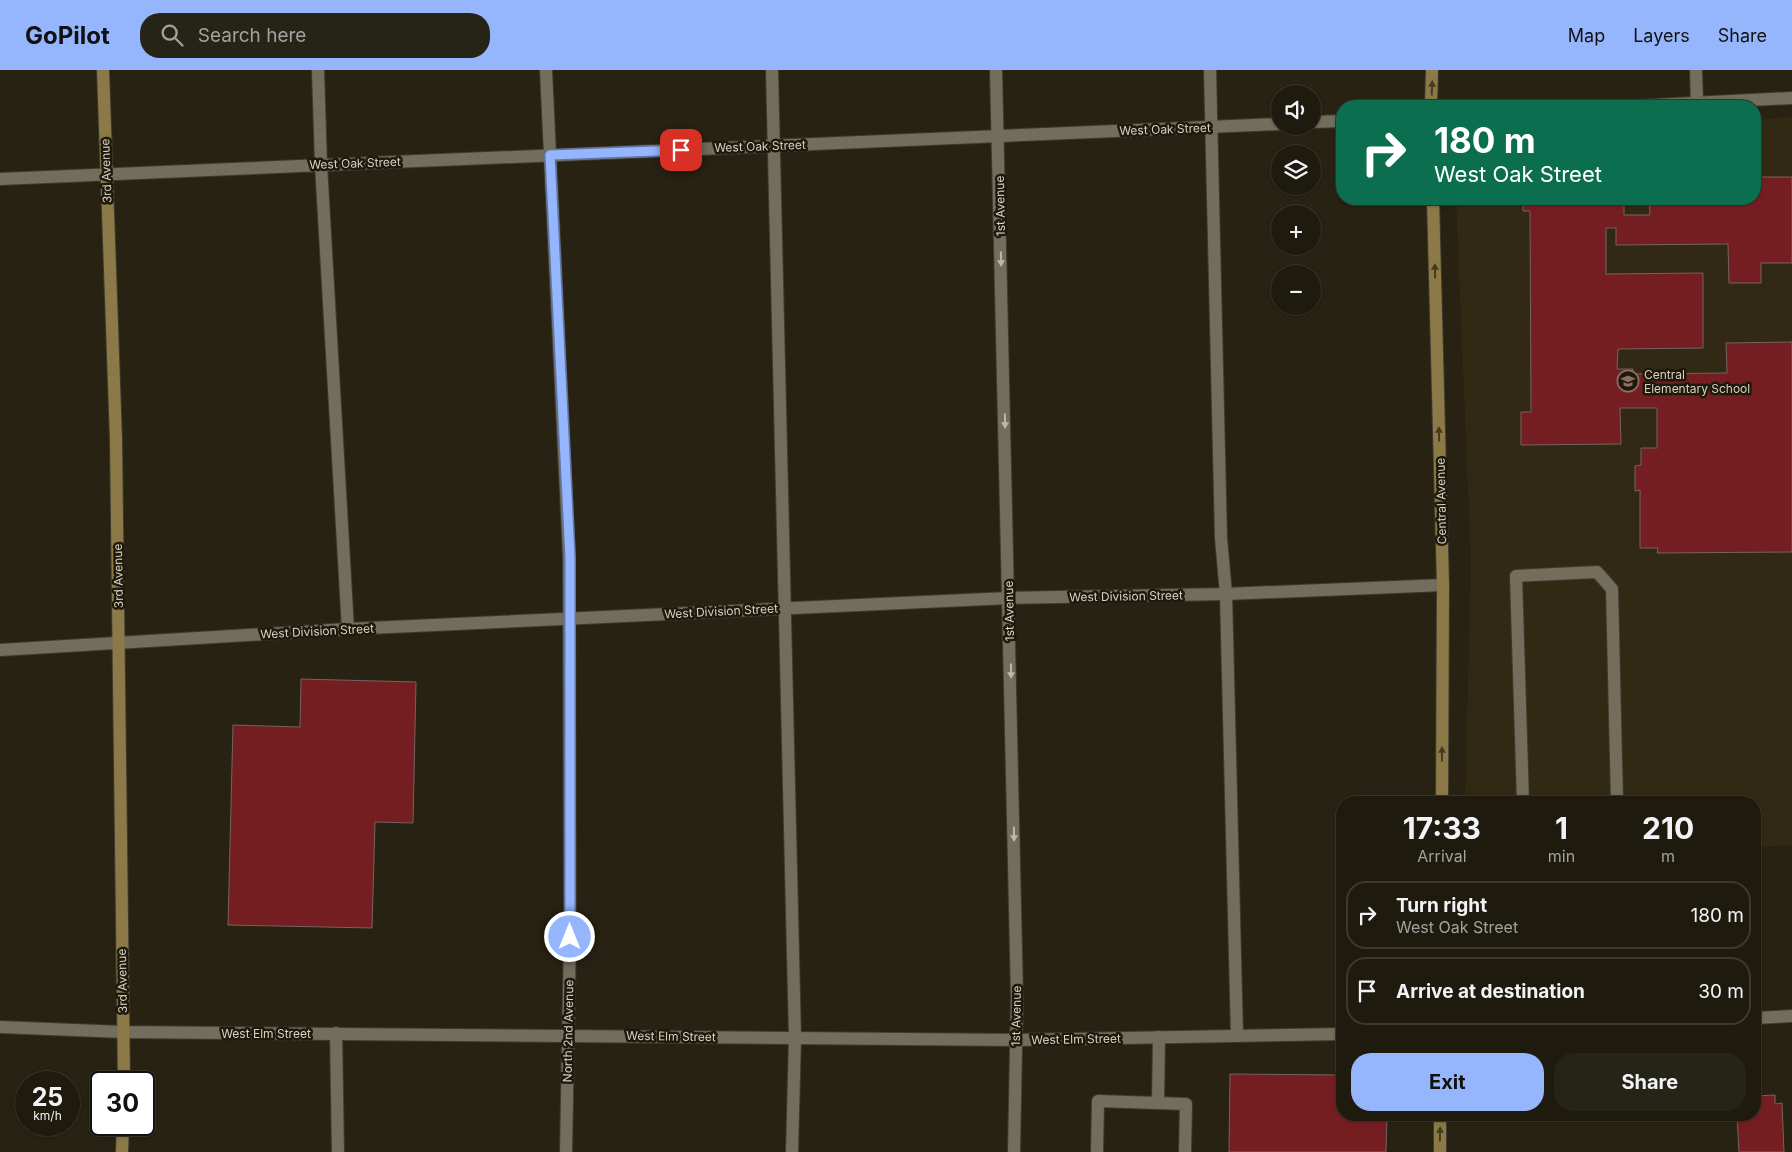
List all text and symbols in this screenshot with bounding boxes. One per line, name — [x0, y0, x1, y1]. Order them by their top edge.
search box — [140, 13, 490, 58]
text: GoPilot — [25, 21, 110, 50]
icon: search — [158, 21, 186, 49]
text: Search here — [198, 24, 306, 47]
text: Map — [1568, 25, 1605, 46]
text: Layers — [1633, 25, 1690, 46]
text: Share — [1718, 25, 1767, 46]
one-way arrow — [1428, 80, 1436, 96]
map controls — [1271, 85, 1321, 315]
button: sound — [1271, 85, 1321, 135]
text: 180 m — [1434, 119, 1536, 161]
street label: West Oak Street — [1119, 120, 1211, 138]
icon: right — [1351, 120, 1416, 185]
pin — [660, 129, 702, 171]
icon: arrive — [667, 136, 695, 164]
street label: West Oak Street — [714, 137, 806, 155]
street label: 3rd Avenue — [97, 138, 115, 204]
button: layers — [1271, 145, 1321, 195]
street label: West Oak Street — [309, 154, 401, 172]
text: West Oak Street — [1434, 161, 1602, 187]
street label: 1st Avenue — [992, 176, 1008, 236]
button: + — [1271, 205, 1321, 255]
one-way arrow — [998, 251, 1006, 267]
one-way arrow — [1431, 263, 1439, 279]
button: − — [1271, 265, 1321, 315]
place label: Central Elementary School — [1644, 367, 1750, 396]
school or university icon: Central Elementary School — [1616, 369, 1640, 393]
one-way arrow — [1001, 413, 1009, 429]
one-way arrow — [1435, 426, 1443, 442]
street label: Central Avenue — [1433, 458, 1449, 544]
street label: 3rd Avenue — [110, 544, 126, 608]
street label: 1st Avenue — [1001, 581, 1017, 641]
street label: West Division Street — [1069, 588, 1183, 604]
street label: West Division Street — [664, 601, 778, 621]
street label: West Division Street — [260, 621, 374, 641]
one-way arrow — [1007, 663, 1015, 679]
one-way arrow — [1438, 746, 1446, 762]
text: 17:33 — [1403, 810, 1481, 846]
text: 1 — [1555, 810, 1568, 846]
text: 210 — [1642, 810, 1694, 846]
one-way arrow — [1010, 826, 1018, 842]
text: Arrival — [1417, 846, 1467, 866]
text: min — [1548, 846, 1575, 866]
text: m — [1661, 846, 1675, 866]
text: Turn right — [1396, 894, 1487, 917]
icon: right — [1353, 901, 1381, 929]
text: 180 m — [1691, 904, 1744, 927]
position arrow — [543, 910, 595, 962]
text: West Oak Street — [1396, 917, 1518, 937]
street label: 3rd Avenue — [114, 949, 130, 1013]
icon: arrive — [1353, 977, 1381, 1005]
street label: North 2nd Avenue — [560, 980, 576, 1082]
text: Arrive at destination — [1396, 980, 1585, 1003]
text: 30 m — [1698, 980, 1744, 1003]
street label: 1st Avenue — [1008, 986, 1024, 1046]
street label: West Elm Street — [221, 1026, 311, 1041]
street label: West Elm Street — [626, 1028, 716, 1044]
street label: West Elm Street — [1031, 1031, 1121, 1047]
button: Exit — [1351, 1053, 1544, 1111]
button: Share — [1554, 1053, 1746, 1111]
speed limit sign: 30 — [90, 1071, 155, 1136]
text: 25 — [32, 1082, 63, 1112]
text: km/h — [33, 1108, 62, 1123]
one-way arrow — [1436, 1125, 1444, 1141]

